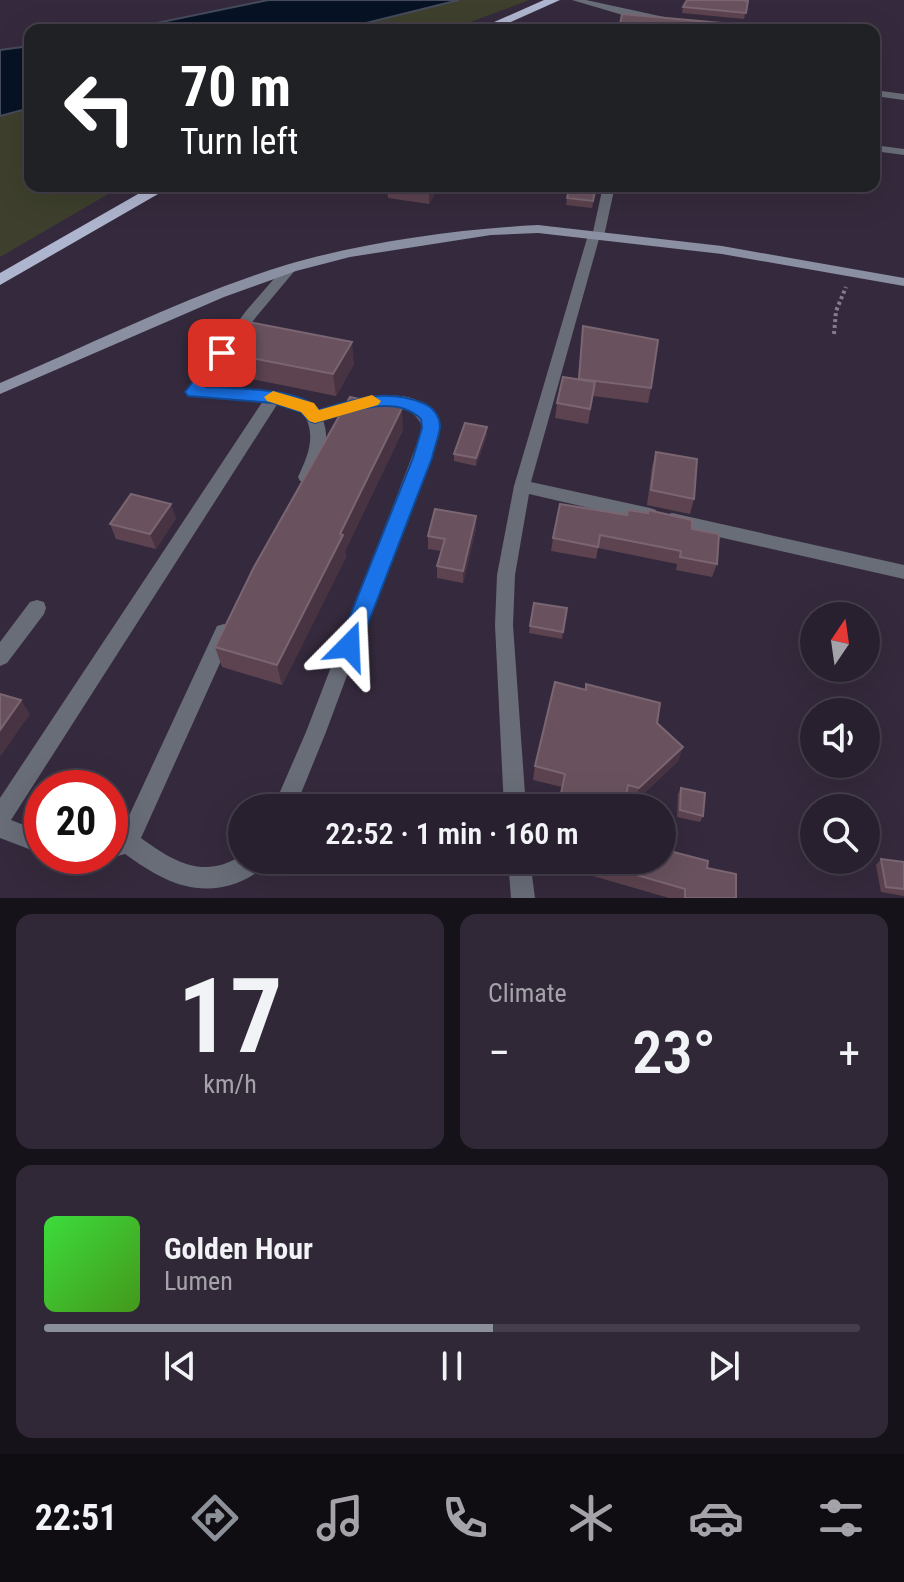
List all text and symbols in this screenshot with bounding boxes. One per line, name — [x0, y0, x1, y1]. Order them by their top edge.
text: 70 m — [180, 54, 291, 120]
icon: left — [48, 56, 152, 160]
text: Turn left — [180, 121, 298, 163]
pin — [188, 319, 256, 387]
icon: arrive — [200, 331, 244, 375]
north arrow — [800, 602, 880, 682]
map controls — [800, 602, 880, 874]
position arrow — [307, 604, 391, 688]
button: sound — [800, 698, 880, 778]
speed limit sign: 20 — [24, 770, 128, 874]
button: search — [800, 794, 880, 874]
text: 22:52 · 1 min · 160 m — [325, 816, 579, 851]
text: 17 — [177, 956, 283, 1077]
text: Climate — [488, 978, 567, 1008]
text: 23° — [632, 1017, 716, 1088]
text: − — [488, 1027, 510, 1079]
text: + — [838, 1027, 860, 1079]
text: km/h — [203, 1069, 257, 1099]
text: Golden Hour — [164, 1231, 313, 1266]
text: Lumen — [164, 1266, 233, 1296]
icon: previous — [158, 1344, 202, 1388]
icon: pause — [430, 1344, 474, 1388]
icon: next — [702, 1344, 746, 1388]
icon: directions — [187, 1490, 243, 1546]
icon: music — [312, 1490, 368, 1546]
icon: phone — [437, 1490, 493, 1546]
icon: climate — [563, 1490, 619, 1546]
icon: car — [688, 1490, 744, 1546]
icon: filters — [813, 1490, 869, 1546]
text: 22:51 — [35, 1497, 117, 1539]

